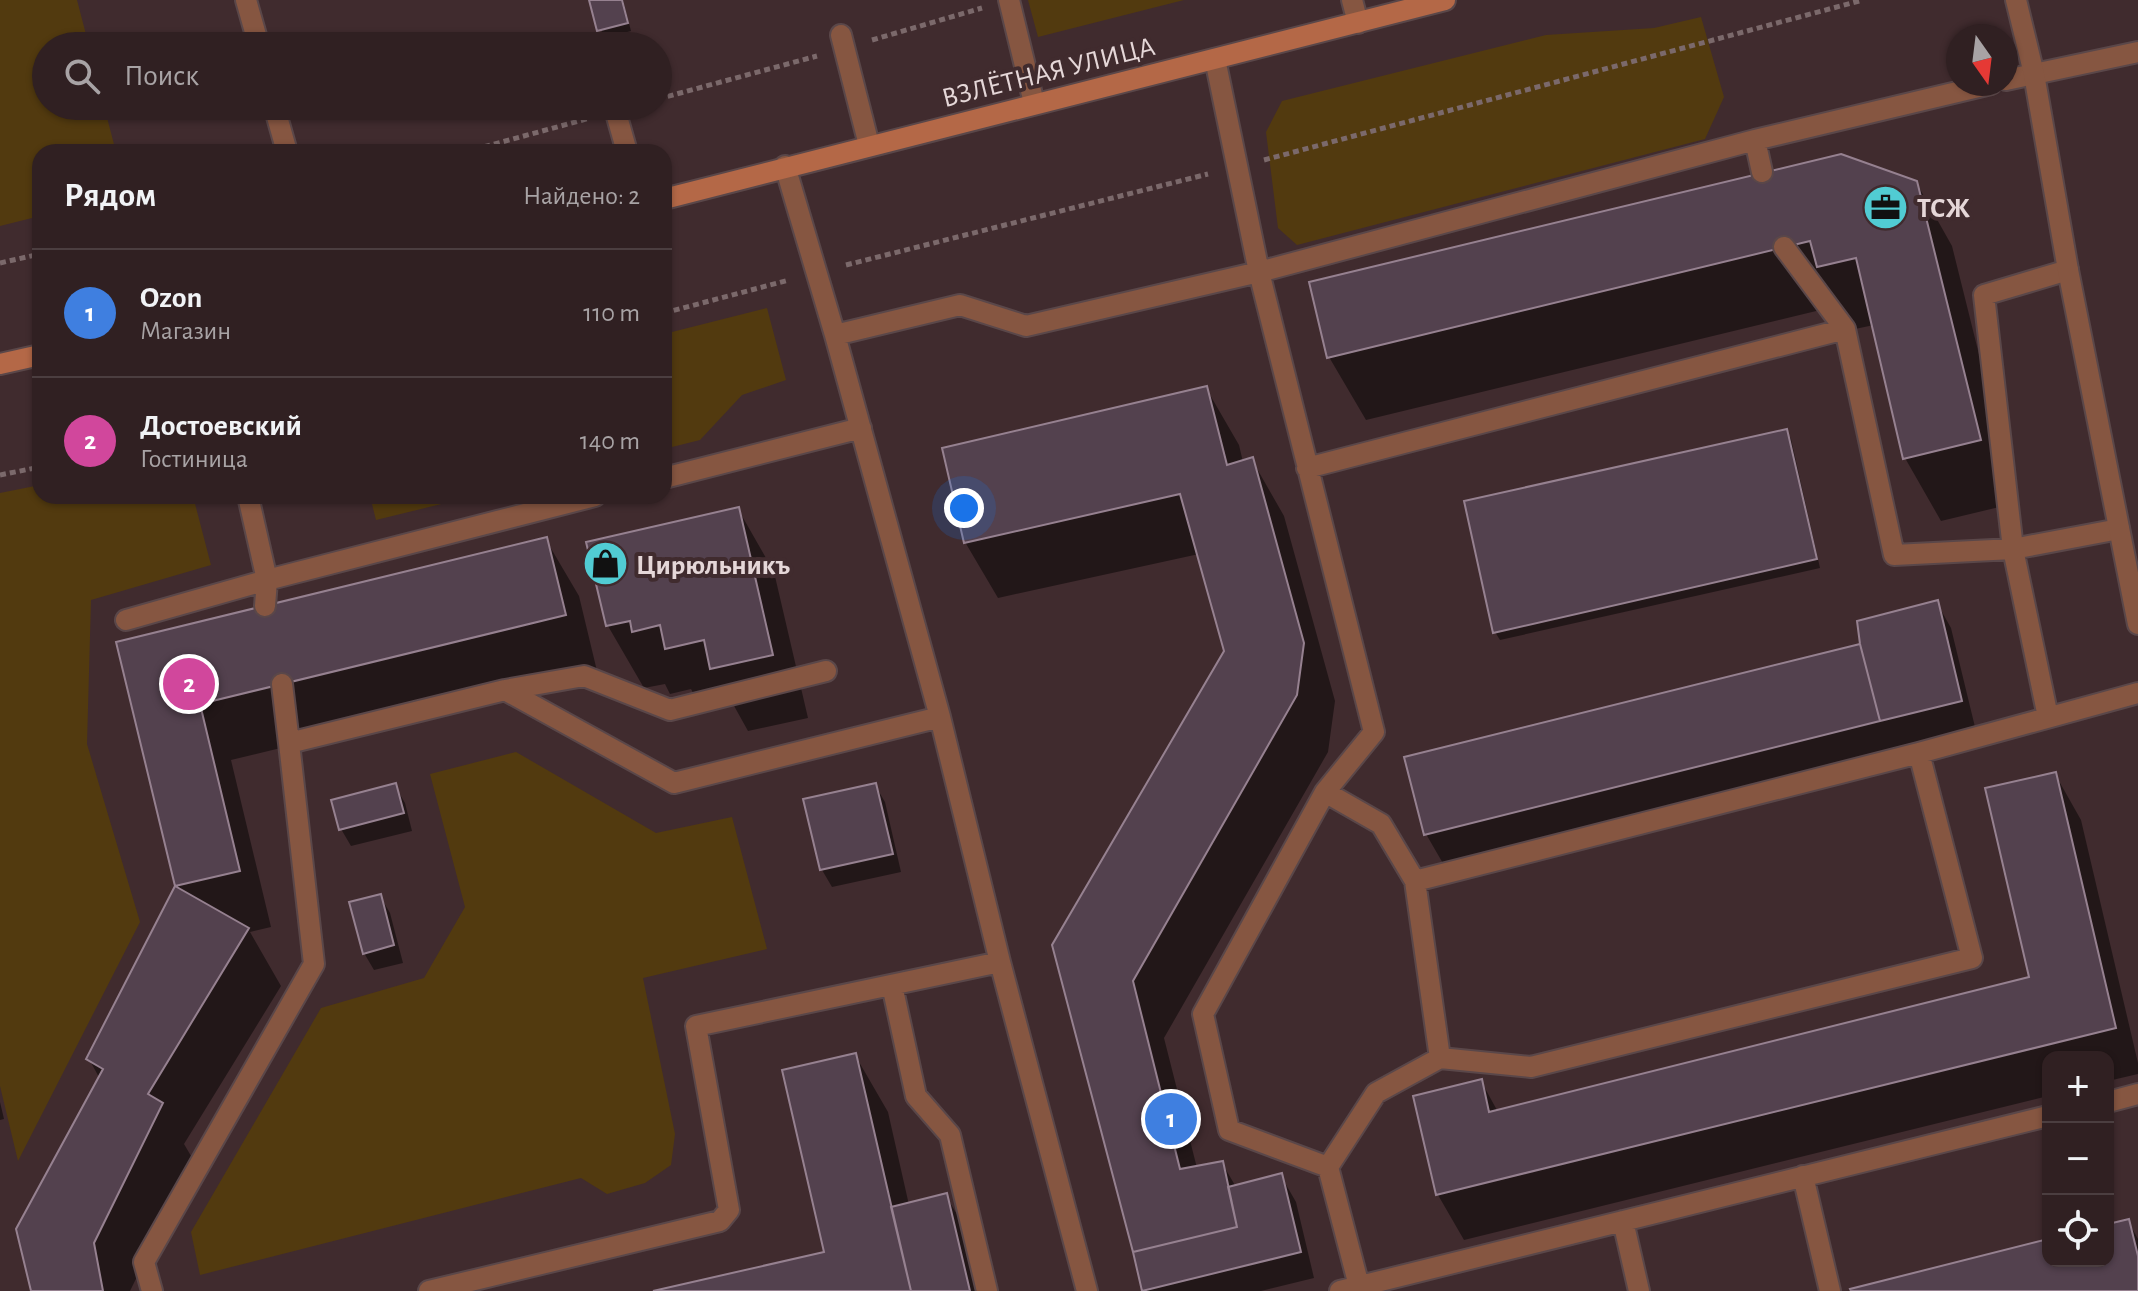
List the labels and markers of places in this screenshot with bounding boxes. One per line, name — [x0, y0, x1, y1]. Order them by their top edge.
office icon: ТСЖ — [1862, 183, 1910, 231]
place label: ТСЖ — [1917, 195, 1970, 223]
shop icon: Цирюльникъ — [581, 540, 629, 588]
place label: Цирюльникъ — [636, 552, 790, 580]
pin: 2 — [163, 654, 215, 714]
pin: 1 — [1145, 1089, 1197, 1149]

